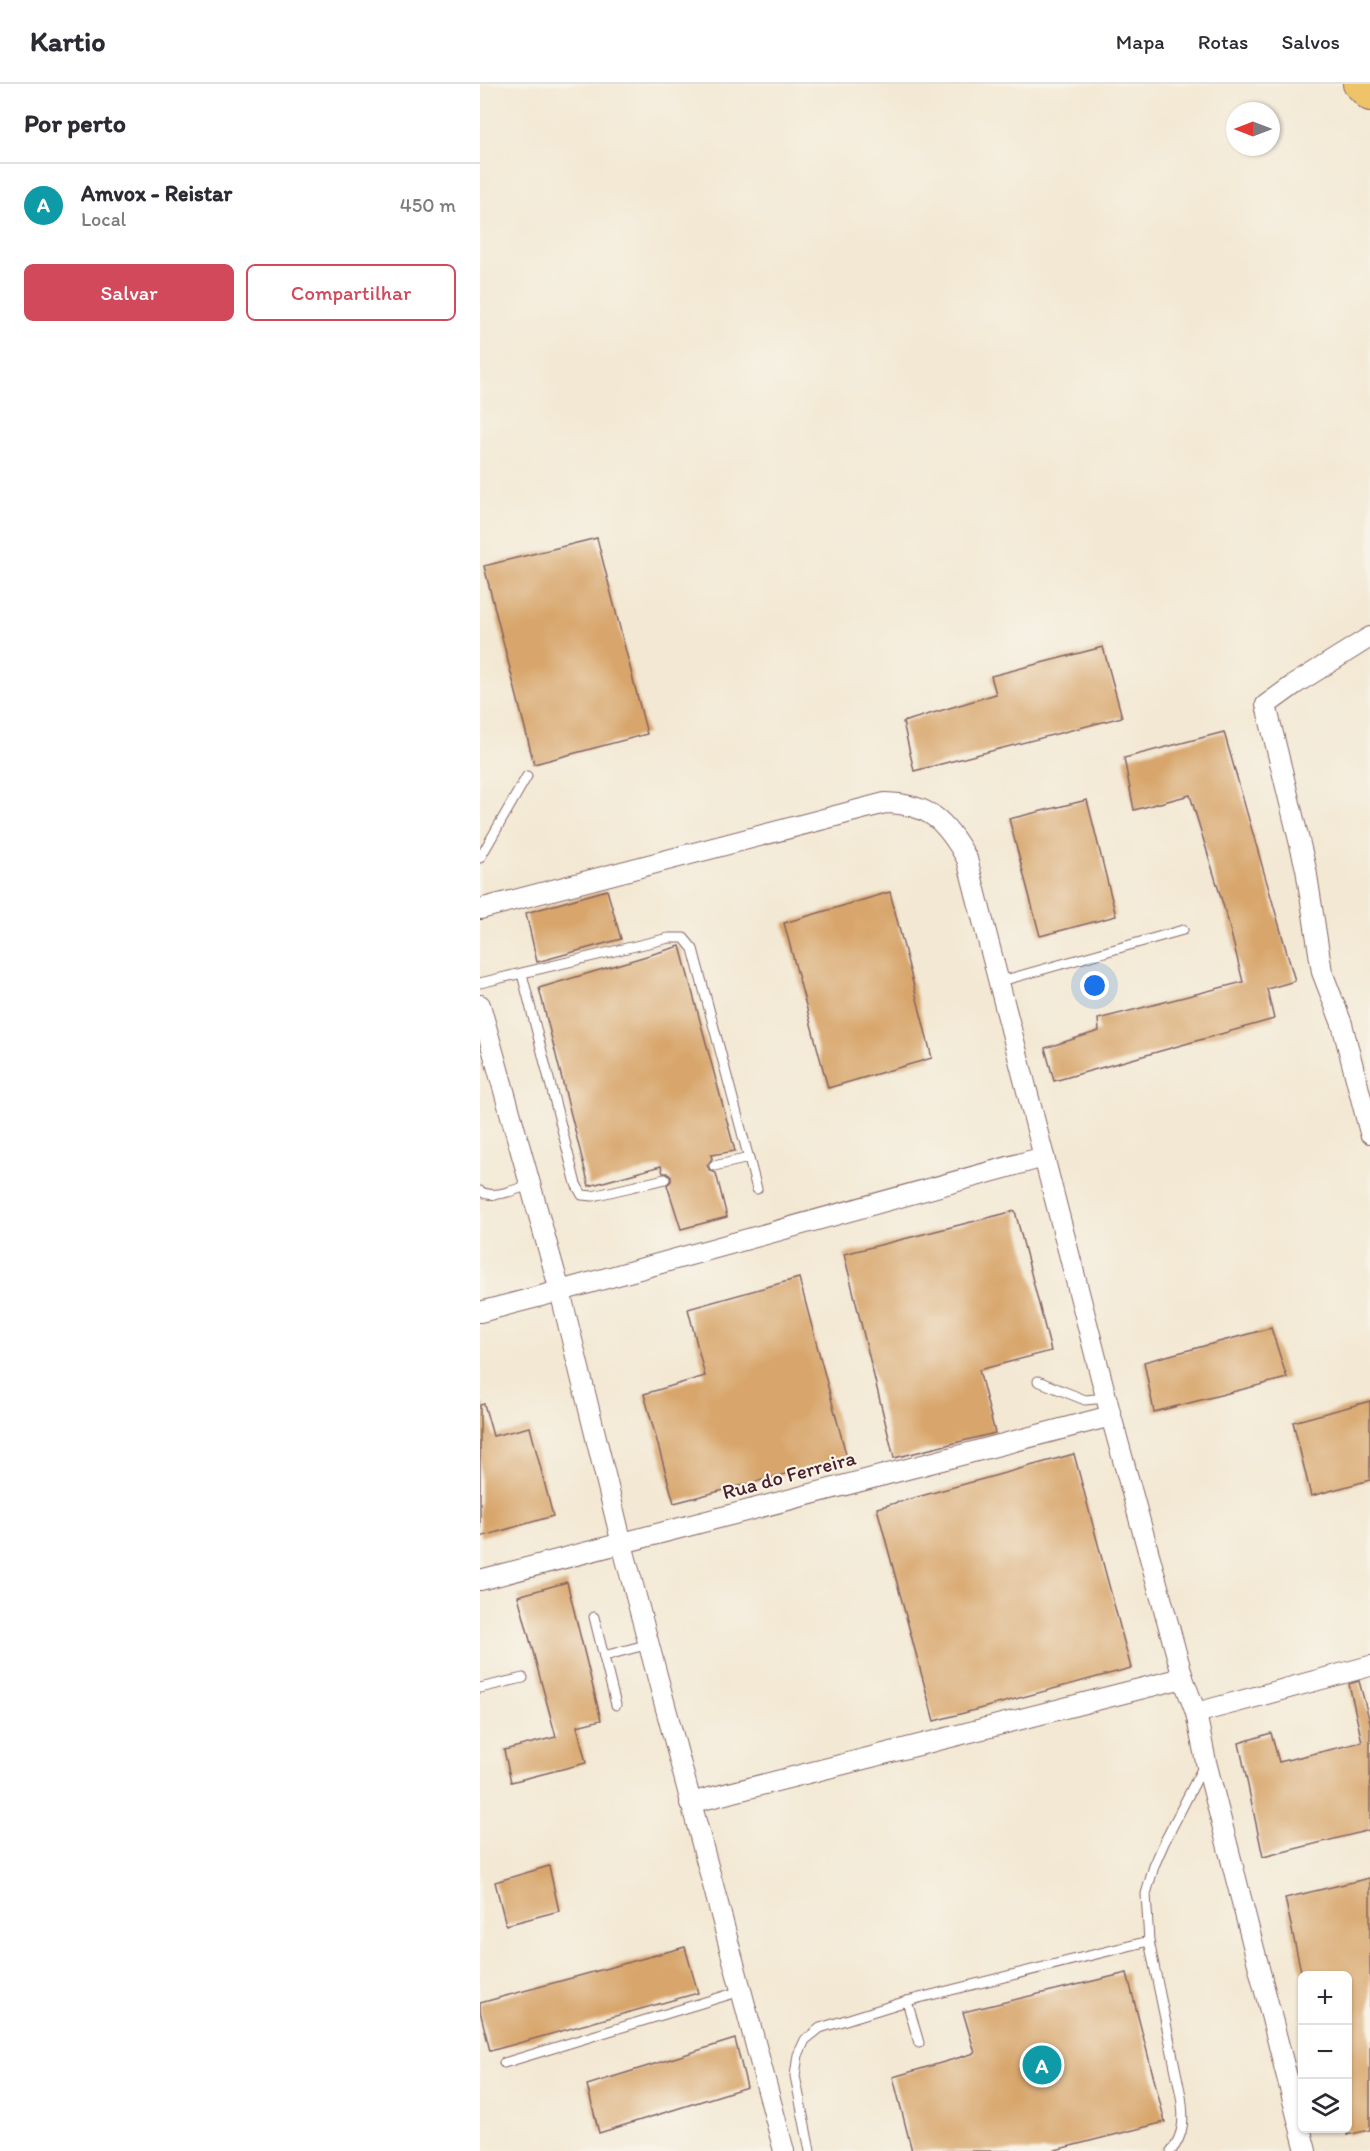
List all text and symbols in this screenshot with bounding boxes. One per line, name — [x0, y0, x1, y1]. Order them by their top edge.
text: Kartio — [30, 24, 105, 58]
text: Mapa — [1116, 29, 1165, 54]
text: Rotas — [1198, 29, 1248, 54]
text: Salvos — [1281, 29, 1340, 54]
north arrow — [1226, 102, 1280, 156]
text: Por perto — [24, 107, 126, 139]
text: Amvox - Reistar — [81, 180, 232, 207]
text: A — [37, 193, 50, 217]
text: 450 m — [400, 193, 456, 217]
text: Local — [81, 207, 126, 231]
button: Salvar — [24, 264, 234, 321]
button: Compartilhar — [246, 264, 456, 321]
your location — [1080, 971, 1109, 1000]
street label: Rua do Ferreira — [719, 1445, 858, 1504]
map controls — [1298, 1971, 1352, 2133]
button: + — [1298, 1971, 1352, 2025]
button: − — [1298, 2025, 1352, 2079]
pin: A — [1022, 2042, 1062, 2088]
button: layers — [1298, 2079, 1352, 2133]

